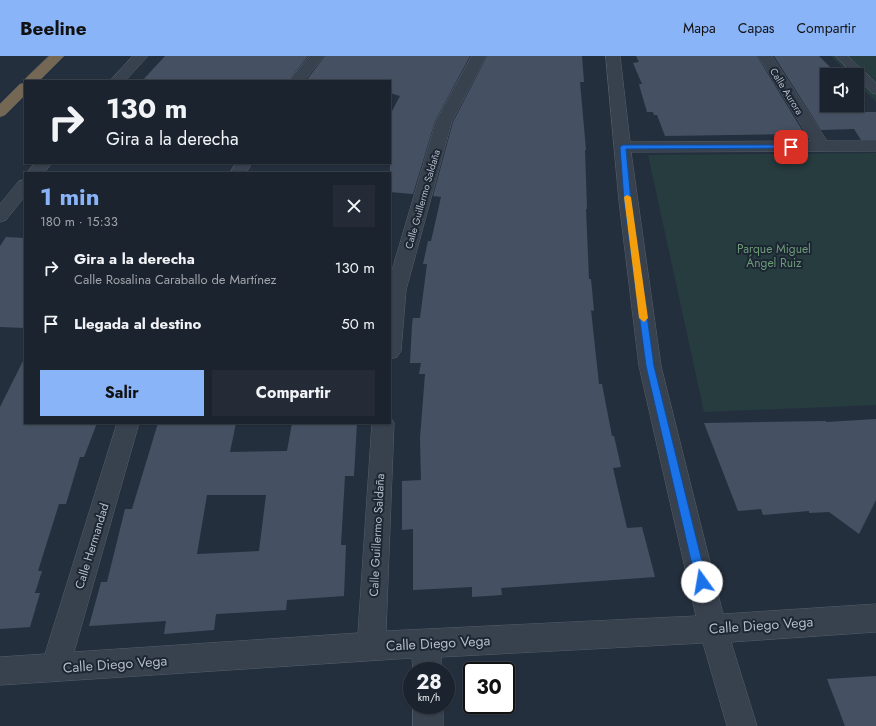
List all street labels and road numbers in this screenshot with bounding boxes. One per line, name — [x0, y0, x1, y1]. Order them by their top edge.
street label: Calle Aurora — [766, 65, 807, 118]
street label: Calle Guillermo Saldaña — [401, 148, 444, 251]
street label: Calle Guillermo Saldaña — [365, 473, 389, 597]
street label: Calle Hermandad — [70, 501, 114, 591]
street label: Calle Diego Vega — [708, 611, 814, 639]
street label: Calle Diego Vega — [385, 630, 491, 656]
street label: Calle Diego Vega — [62, 650, 168, 678]

